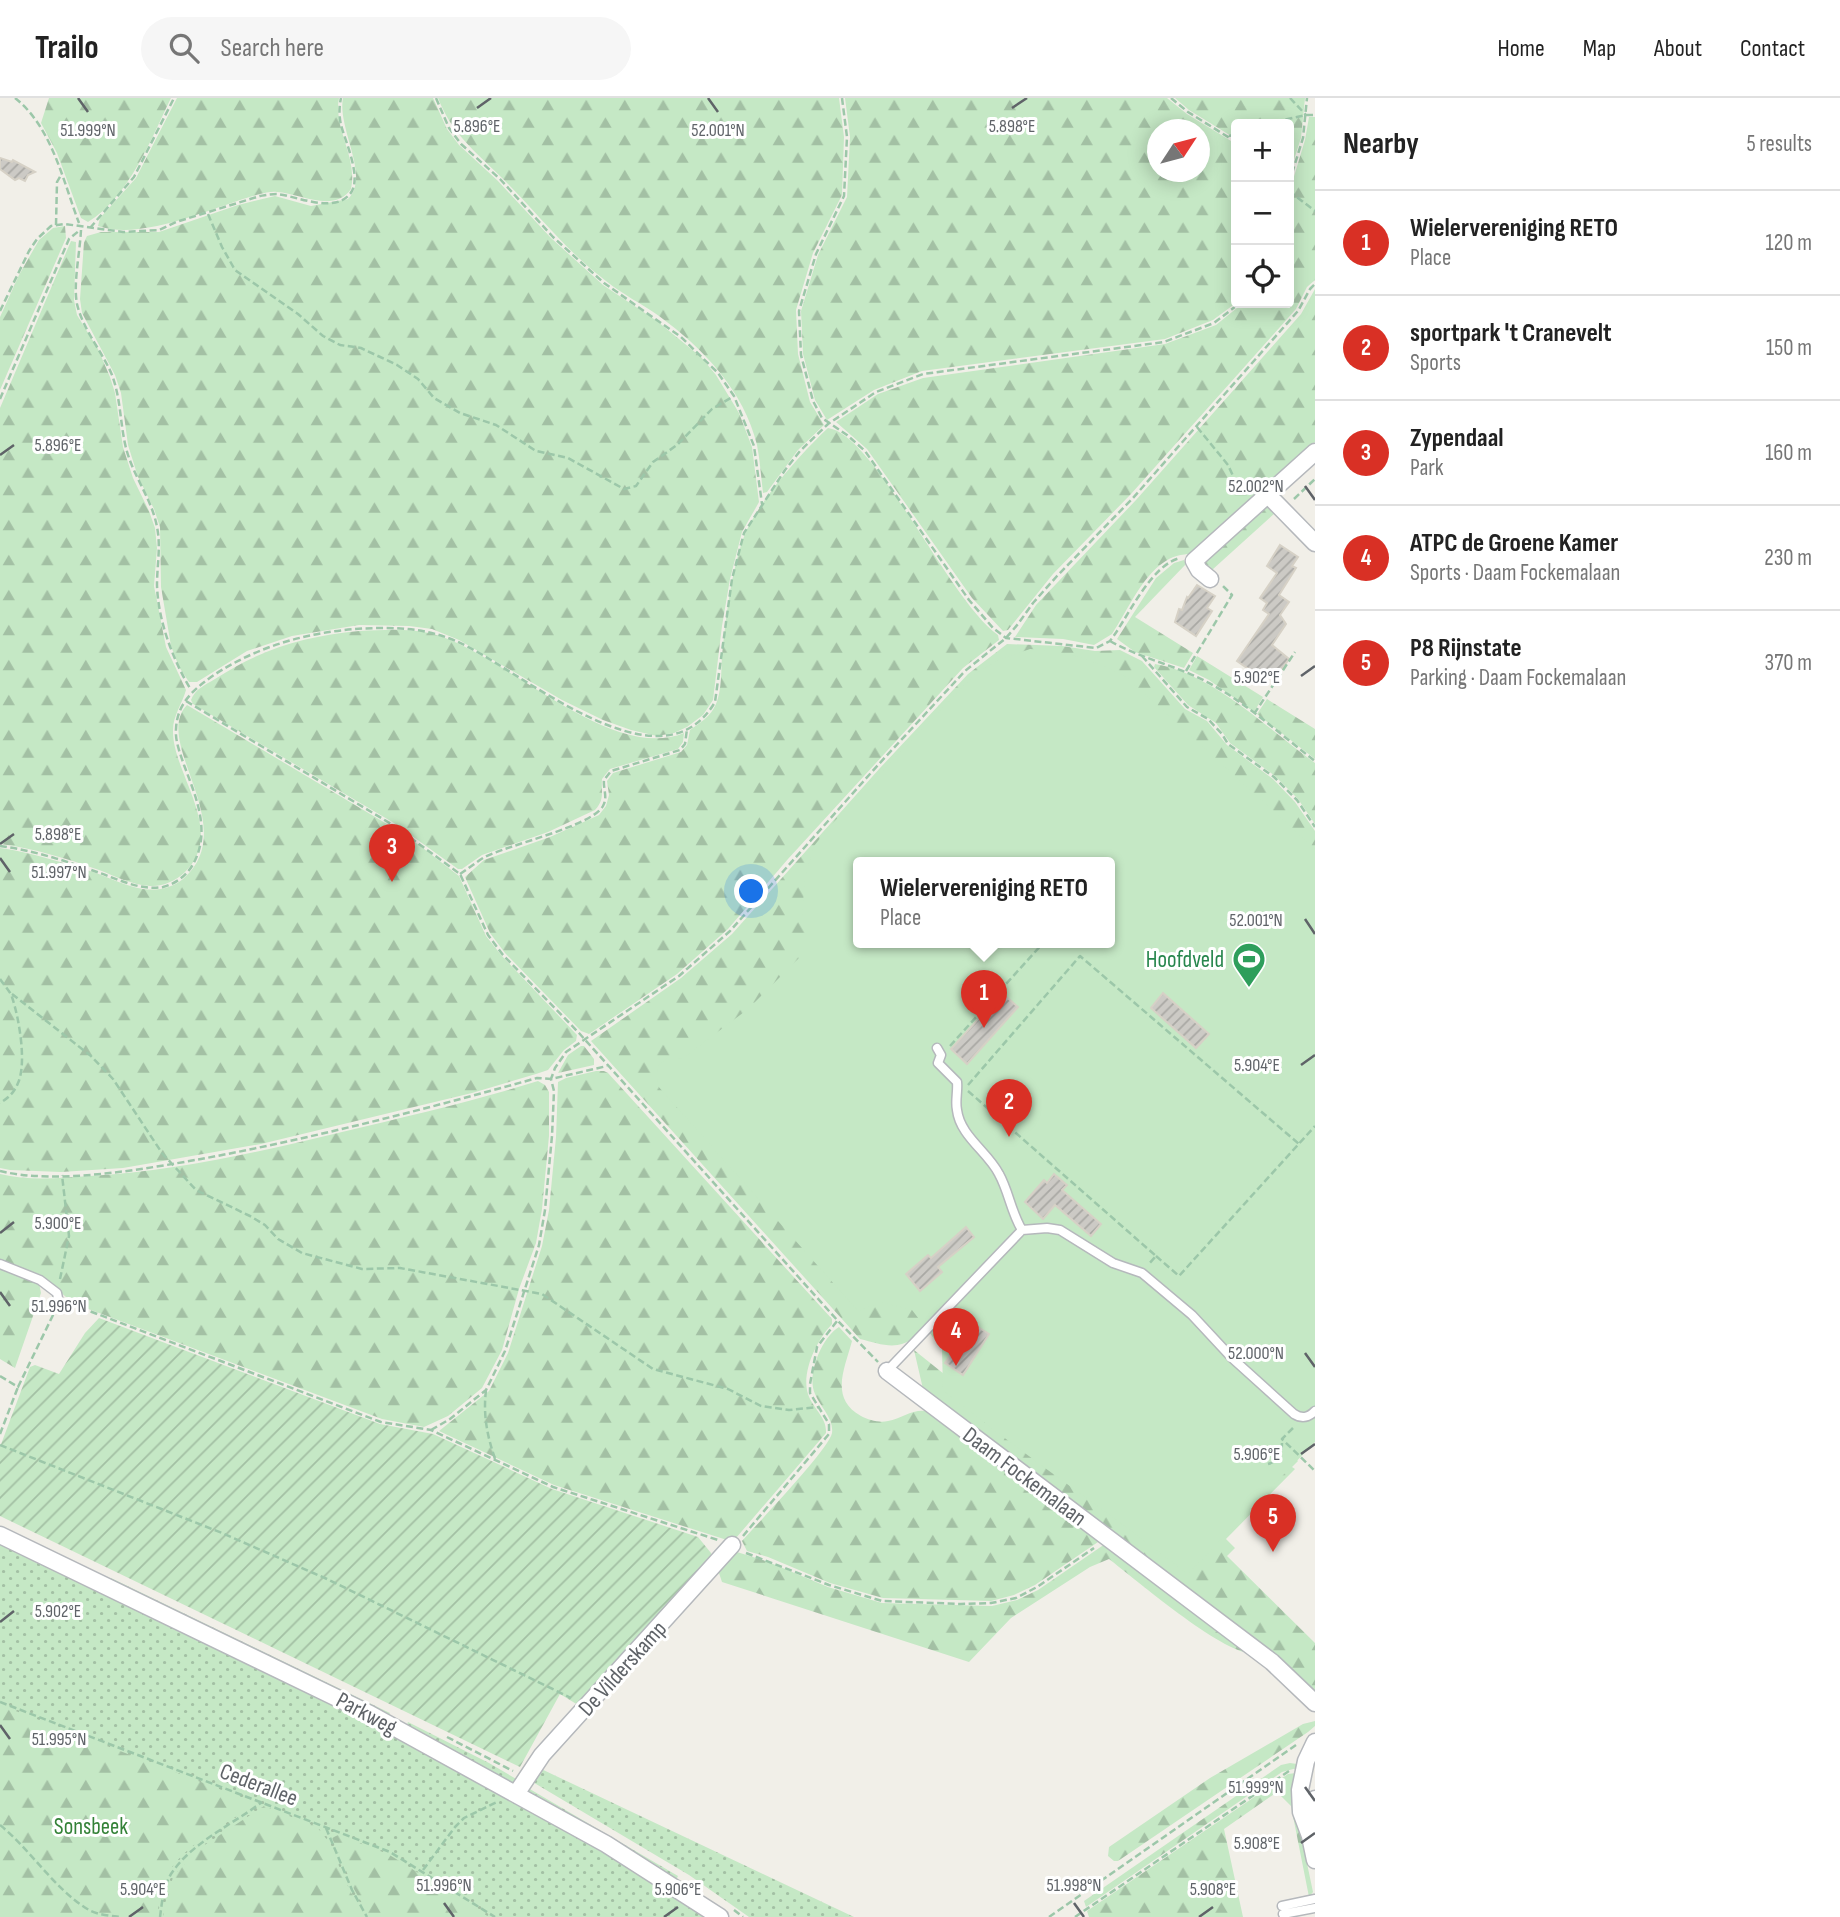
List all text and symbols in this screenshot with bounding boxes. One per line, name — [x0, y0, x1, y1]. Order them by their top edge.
search box — [141, 17, 631, 80]
text: Trailo — [35, 28, 99, 68]
icon: search — [165, 29, 203, 67]
text: Search here — [221, 33, 324, 64]
text: Home — [1497, 34, 1545, 63]
text: Map — [1583, 34, 1616, 63]
text: About — [1654, 34, 1702, 63]
text: Contact — [1740, 34, 1805, 63]
text: 5.896°E — [453, 116, 501, 137]
text: 5.898°E — [989, 116, 1035, 137]
north arrow — [1147, 119, 1210, 182]
map controls — [1231, 119, 1294, 308]
button: + — [1231, 119, 1294, 182]
text: 51.999°N — [60, 120, 116, 141]
text: 52.001°N — [691, 120, 745, 141]
text: Nearby — [1343, 126, 1419, 162]
text: 5 results — [1746, 130, 1812, 158]
button: − — [1231, 182, 1294, 245]
text: Wielervereniging RETO — [1410, 213, 1618, 244]
text: 1 — [1361, 229, 1371, 257]
text: 120 m — [1766, 229, 1812, 257]
text: Place — [1410, 244, 1451, 272]
button: locate — [1231, 245, 1294, 308]
text: sportpark 't Cranevelt — [1410, 318, 1612, 349]
text: 2 — [1361, 334, 1371, 362]
text: 150 m — [1766, 334, 1812, 362]
text: Sports — [1410, 349, 1461, 377]
text: Zypendaal — [1410, 423, 1504, 454]
text: 5.896°E — [34, 435, 82, 456]
text: 3 — [1361, 439, 1371, 467]
text: 160 m — [1765, 439, 1812, 467]
text: Park — [1410, 454, 1444, 482]
text: 52.002°N — [1228, 476, 1284, 497]
text: ATPC de Groene Kamer — [1410, 528, 1618, 559]
text: 4 — [1361, 544, 1371, 572]
text: 230 m — [1764, 544, 1812, 572]
text: Sports · Daam Fockemalaan — [1410, 559, 1620, 587]
text: P8 Rijnstate — [1410, 633, 1522, 664]
text: 5 — [1361, 649, 1371, 677]
text: 370 m — [1765, 649, 1812, 677]
text: Parking · Daam Fockemalaan — [1410, 664, 1626, 692]
text: 5.902°E — [1234, 667, 1280, 688]
text: 5.898°E — [35, 824, 81, 845]
pin: 3 — [369, 824, 415, 882]
popup — [853, 857, 1115, 948]
text: 51.997°N — [31, 862, 87, 883]
text: Wielervereniging RETO — [880, 873, 1088, 904]
your location — [734, 874, 768, 908]
text: Place — [880, 904, 921, 932]
text: 52.001°N — [1229, 910, 1283, 931]
sports icon: Hoofdveld — [1230, 940, 1268, 989]
place label: Hoofdveld — [1146, 946, 1224, 974]
pin: 1 — [961, 970, 1007, 1028]
text: 5.904°E — [1234, 1055, 1280, 1076]
pin: 2 — [986, 1079, 1032, 1137]
text: 5.900°E — [35, 1213, 81, 1234]
text: 51.996°N — [31, 1296, 87, 1317]
pin: 4 — [933, 1308, 979, 1366]
text: 52.000°N — [1228, 1343, 1284, 1364]
street label: Daam Fockemalaan — [957, 1421, 1092, 1532]
text: 5.906°E — [1234, 1444, 1280, 1465]
pin: 5 — [1250, 1494, 1296, 1552]
text: 5.902°E — [35, 1601, 81, 1622]
street label: De Vilderskamp — [573, 1615, 673, 1722]
street label: Parkweg — [331, 1686, 402, 1741]
text: 51.995°N — [32, 1729, 86, 1750]
street label: Cederallee — [216, 1757, 302, 1813]
text: 51.999°N — [1228, 1777, 1284, 1798]
park label: Sonsbeek — [54, 1813, 128, 1841]
text: 5.908°E — [1234, 1833, 1280, 1854]
text: 51.996°N — [416, 1875, 472, 1896]
text: 51.998°N — [1046, 1875, 1102, 1896]
text: 5.904°E — [120, 1879, 166, 1900]
text: 5.906°E — [655, 1879, 701, 1900]
text: 5.908°E — [1190, 1879, 1236, 1900]

